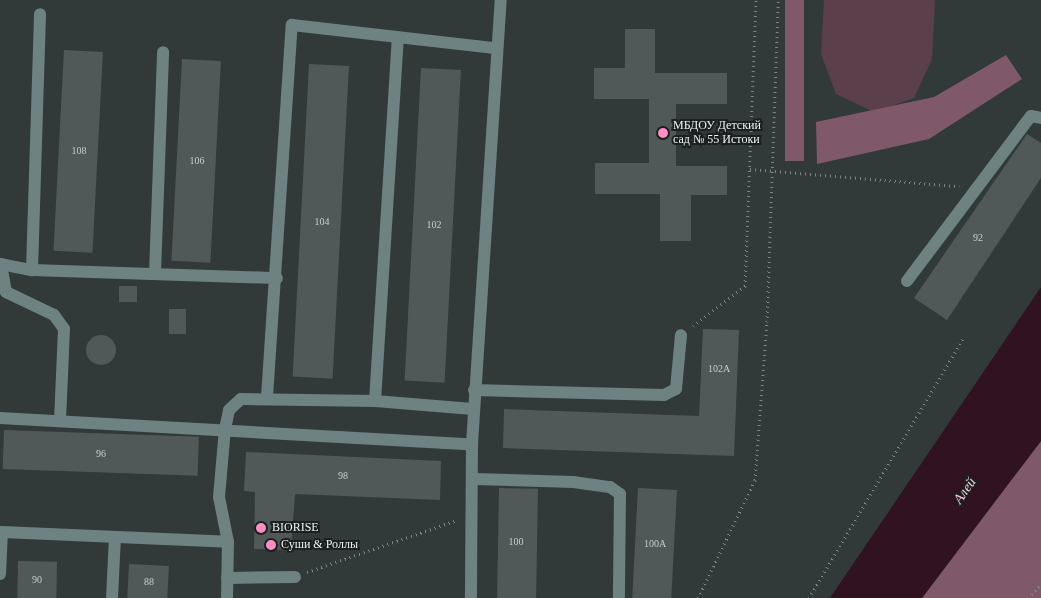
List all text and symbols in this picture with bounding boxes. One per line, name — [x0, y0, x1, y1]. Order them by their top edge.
place label: МБДОУ Детский сад № 55 Истоки — [673, 119, 761, 147]
marker: МБДОУ Детский сад № 55 Истоки — [657, 127, 669, 139]
house number: 108 — [72, 145, 86, 157]
house number: 106 — [190, 155, 204, 167]
house number: 104 — [314, 216, 330, 228]
house number: 102 — [426, 219, 442, 231]
house number: 92 — [973, 232, 983, 244]
house number: 102А — [708, 363, 730, 375]
house number: 96 — [96, 448, 106, 460]
house number: 98 — [338, 470, 348, 482]
water label: Алей — [950, 475, 980, 507]
marker: BIORISE — [254, 521, 268, 535]
place label: BIORISE — [272, 521, 319, 535]
house number: 100 — [508, 536, 524, 548]
place label: Суши & Роллы — [281, 538, 358, 552]
house number: 100А — [644, 538, 666, 550]
marker: Суши & Роллы — [265, 539, 277, 551]
house number: 90 — [32, 574, 42, 586]
house number: 88 — [144, 576, 154, 588]

